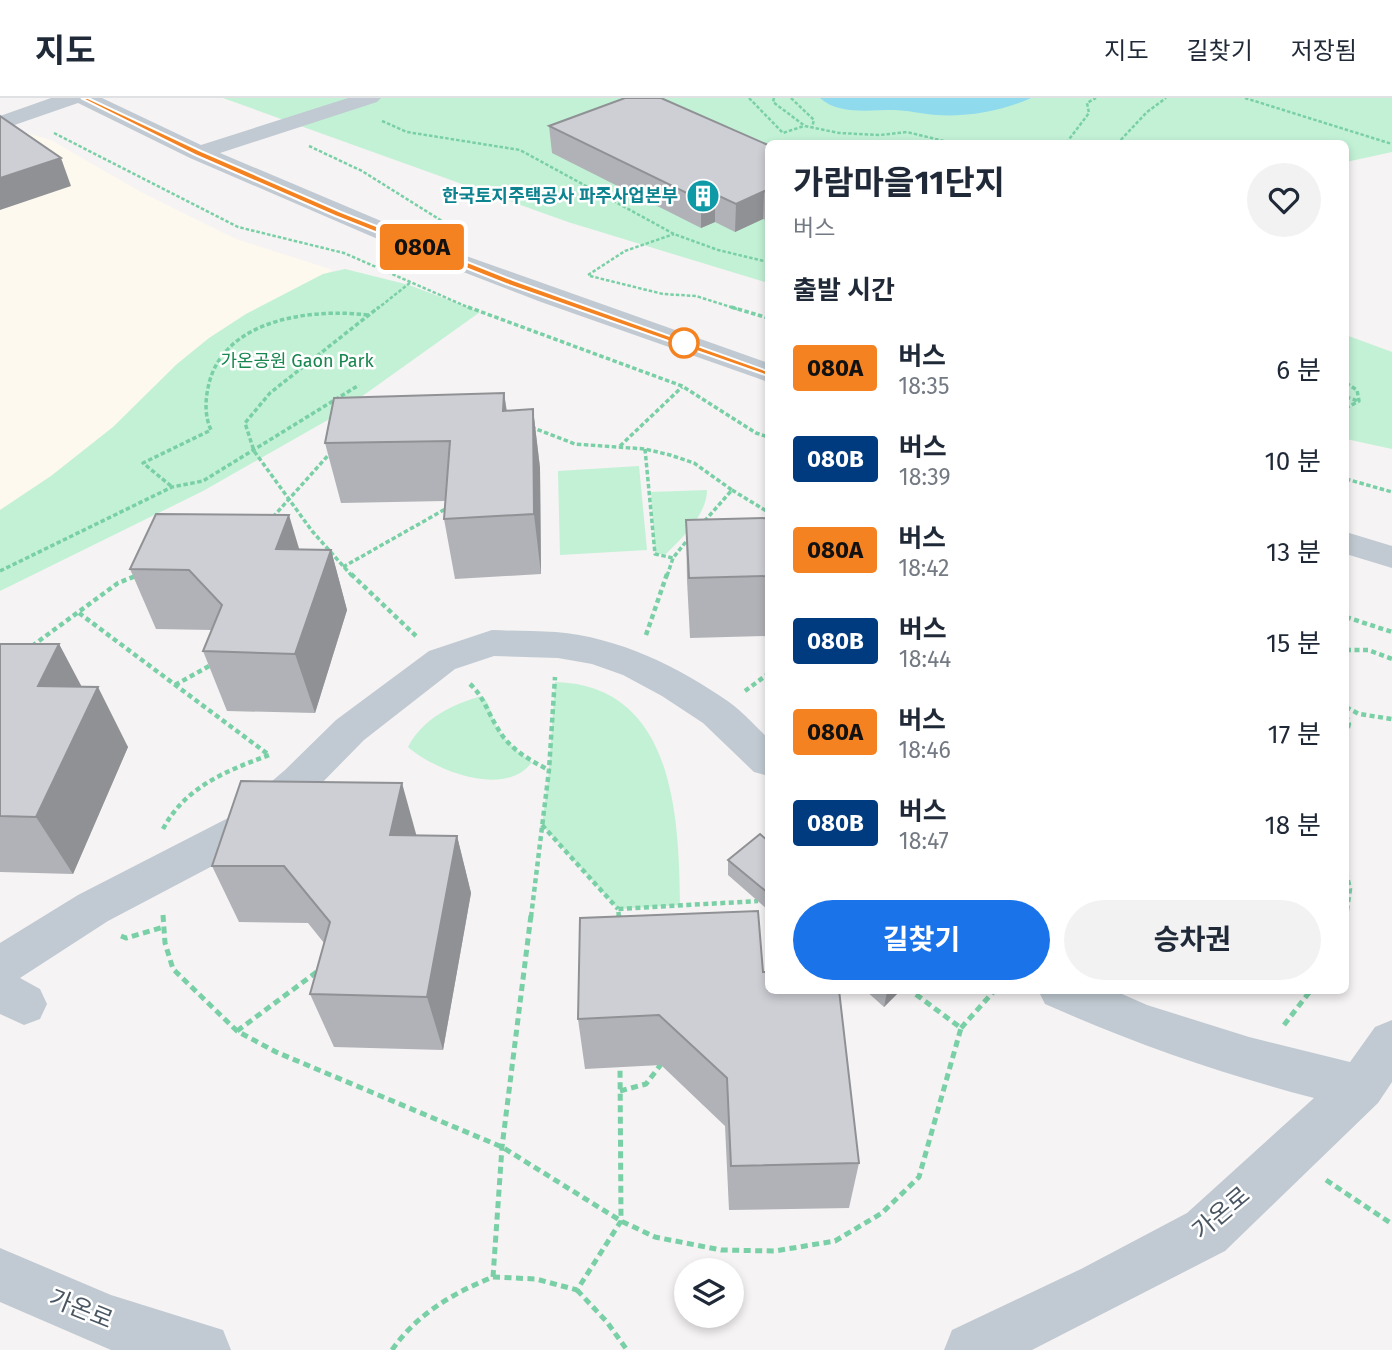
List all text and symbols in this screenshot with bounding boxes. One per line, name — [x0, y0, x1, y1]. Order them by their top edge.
text: 지도 — [35, 31, 96, 71]
text: 지도 — [1104, 37, 1149, 65]
text: 길찾기 — [1187, 37, 1253, 65]
text: 저장됨 — [1291, 37, 1357, 65]
text: 가람마을11단지 — [793, 163, 1005, 203]
button: heart — [1247, 163, 1321, 237]
building icon: 한국토지주택공사 파주사업본부 — [684, 177, 722, 215]
place label: 한국토지주택공사 파주사업본부 — [442, 185, 678, 207]
text: 버스 — [793, 214, 835, 242]
line badge: 080A — [373, 224, 471, 270]
text: 080A — [394, 233, 450, 261]
text: 출발 시간 — [793, 275, 895, 306]
unlabelled marker — [669, 328, 699, 358]
text: 버스 — [898, 341, 946, 372]
park label: 가온공원 Gaon Park — [220, 350, 374, 372]
text: 080A — [807, 354, 863, 382]
text: 6 분 — [1276, 355, 1321, 386]
text: 18:35 — [898, 372, 950, 400]
text: 버스 — [899, 432, 947, 463]
text: 080B — [807, 445, 864, 473]
text: 10 분 — [1264, 446, 1321, 477]
text: 18:39 — [899, 463, 950, 491]
text: 버스 — [898, 523, 946, 554]
text: 080A — [807, 536, 863, 564]
text: 13 분 — [1266, 537, 1321, 568]
text: 18:42 — [898, 554, 949, 582]
text: 버스 — [899, 614, 947, 645]
text: 080B — [807, 627, 864, 655]
text: 15 분 — [1266, 628, 1321, 659]
text: 18:44 — [899, 645, 951, 673]
text: 버스 — [898, 705, 946, 736]
text: 080A — [807, 718, 863, 746]
text: 17 분 — [1267, 719, 1321, 750]
text: 18:46 — [898, 736, 951, 764]
text: 버스 — [899, 796, 947, 827]
text: 080B — [807, 809, 864, 837]
text: 18 분 — [1265, 810, 1321, 841]
text: 18:47 — [899, 827, 949, 855]
button: 길찾기 — [793, 900, 1050, 980]
button: 승차권 — [1064, 900, 1321, 980]
street label: 가온로 — [1187, 1181, 1255, 1245]
map controls — [674, 1258, 744, 1328]
button: layers — [674, 1258, 744, 1328]
street label: 가온로 — [45, 1284, 117, 1334]

